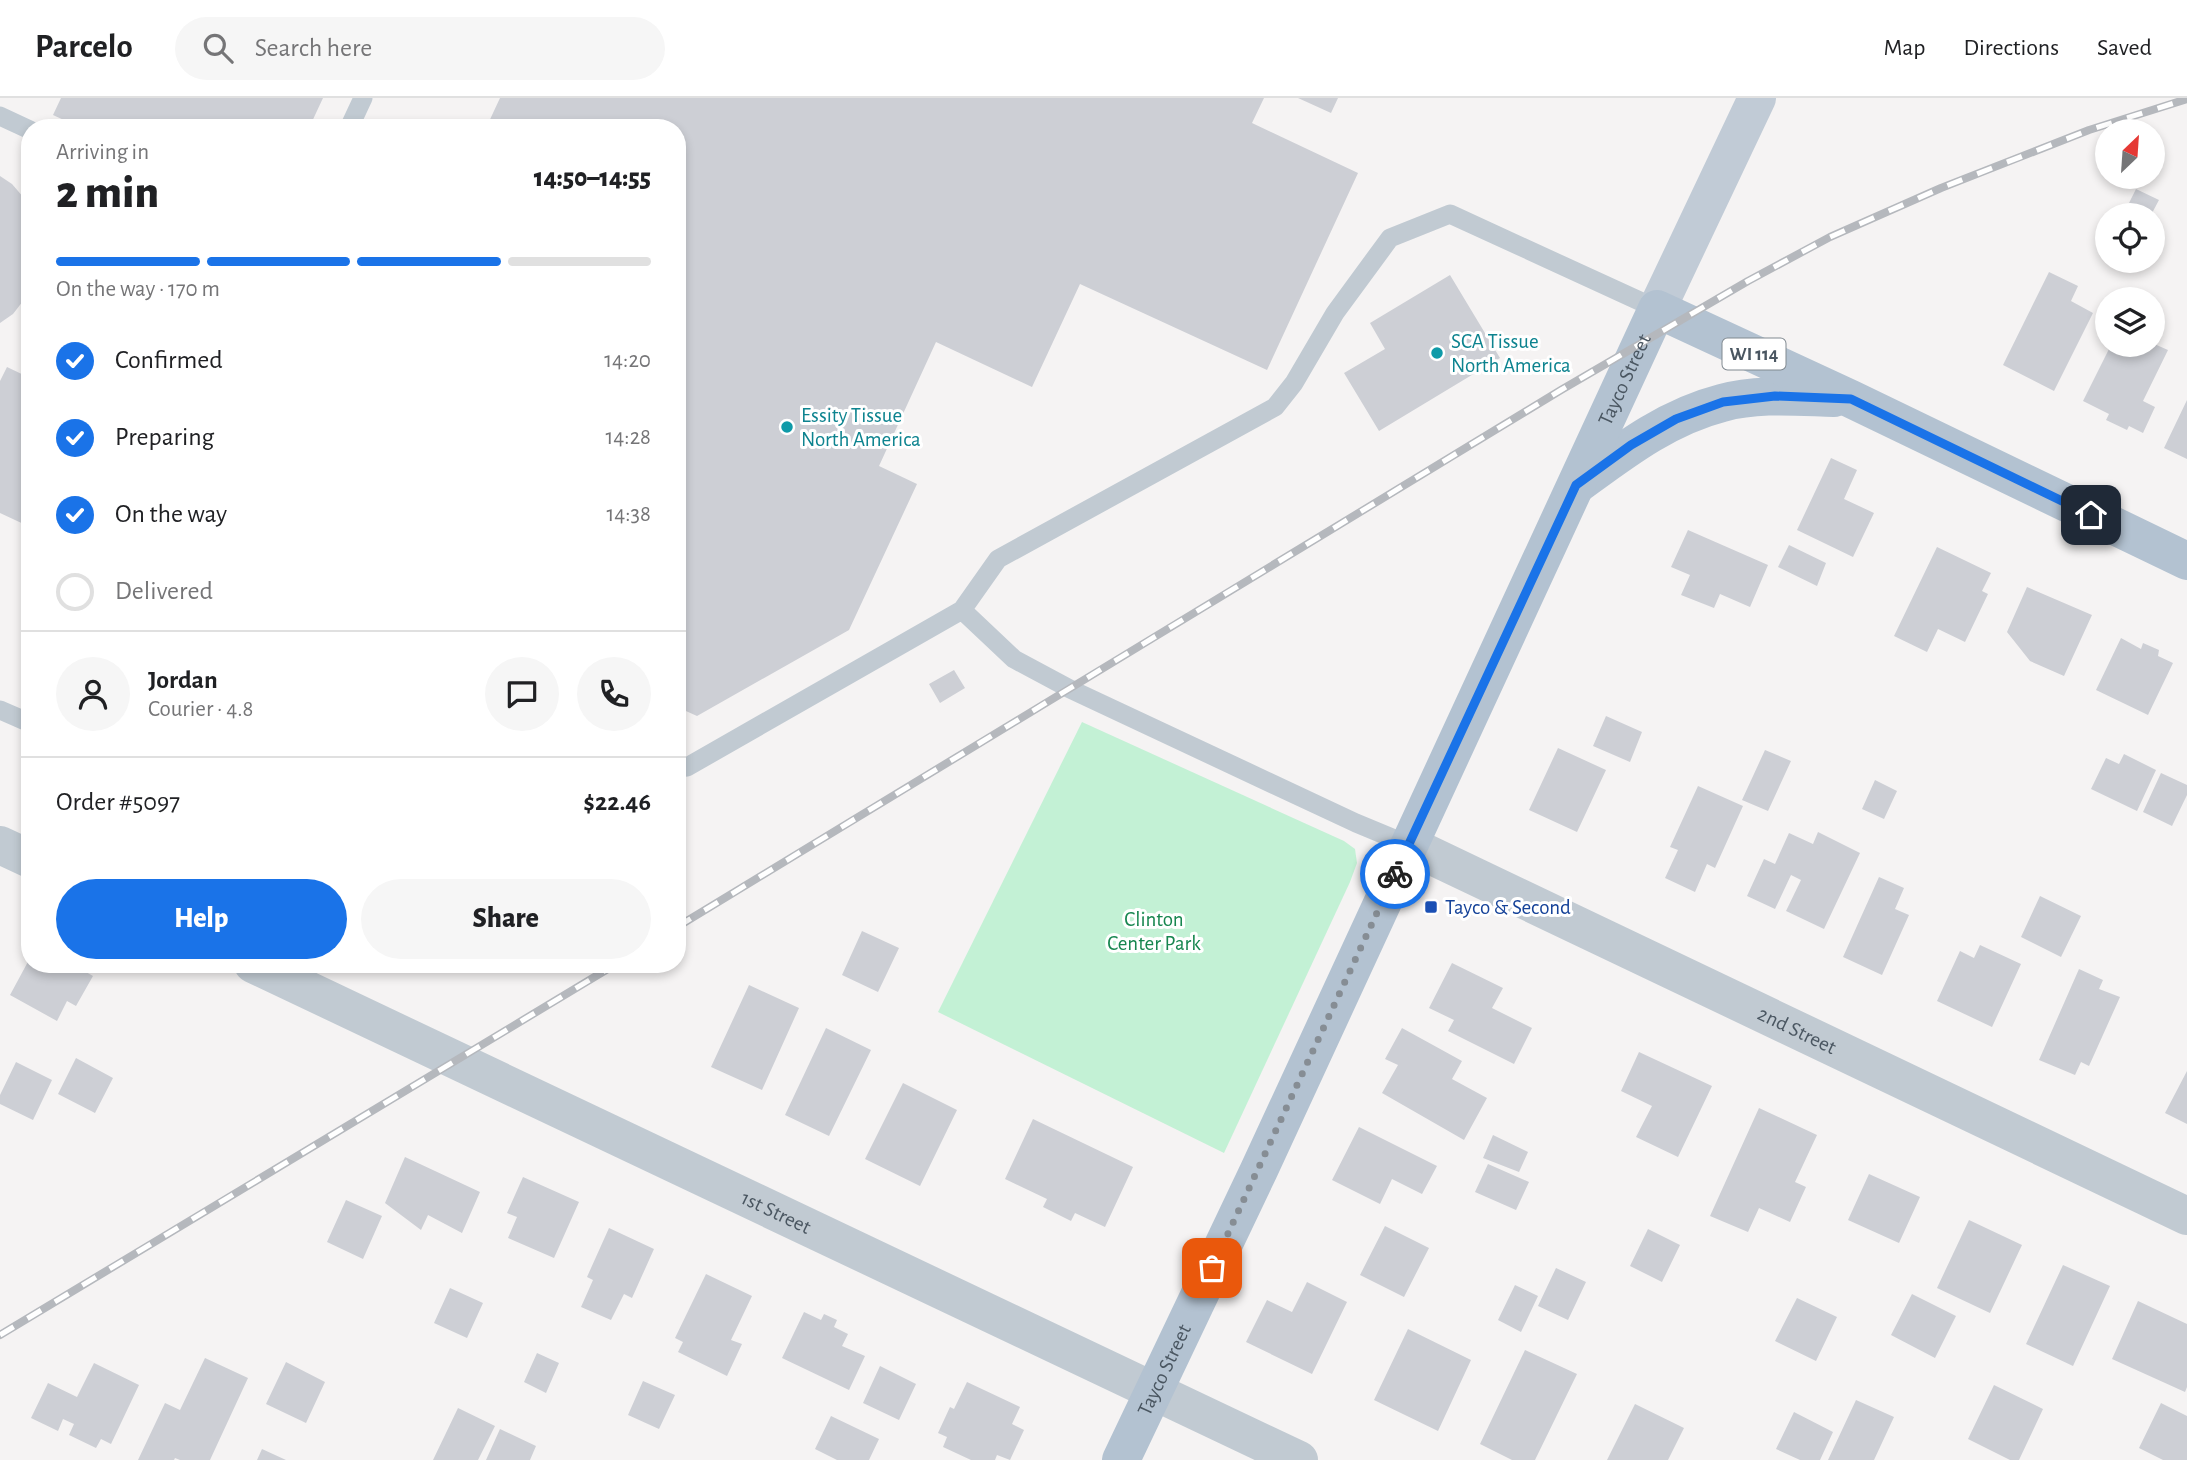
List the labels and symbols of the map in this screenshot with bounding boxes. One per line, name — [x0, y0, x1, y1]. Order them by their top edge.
north arrow — [2095, 119, 2165, 189]
street label: Tayco Street — [1594, 330, 1655, 429]
place label: SCA Tissue North America — [1451, 331, 1571, 376]
road number: WI 114 — [1722, 338, 1786, 370]
marker: SCA Tissue North America — [1429, 345, 1445, 361]
place label: Essity Tissue North America — [801, 405, 921, 450]
marker: Essity Tissue North America — [779, 419, 795, 435]
pin — [2061, 485, 2121, 545]
courier — [1360, 839, 1430, 909]
place label: Tayco & Second — [1445, 897, 1571, 918]
marker: Tayco & Second — [1423, 899, 1439, 915]
park label: Clinton Center Park — [1107, 909, 1201, 954]
street label: 2nd Street — [1755, 1002, 1840, 1058]
street label: 1st Street — [738, 1187, 815, 1238]
pin — [1182, 1238, 1242, 1298]
street label: Tayco Street — [1133, 1321, 1195, 1419]

